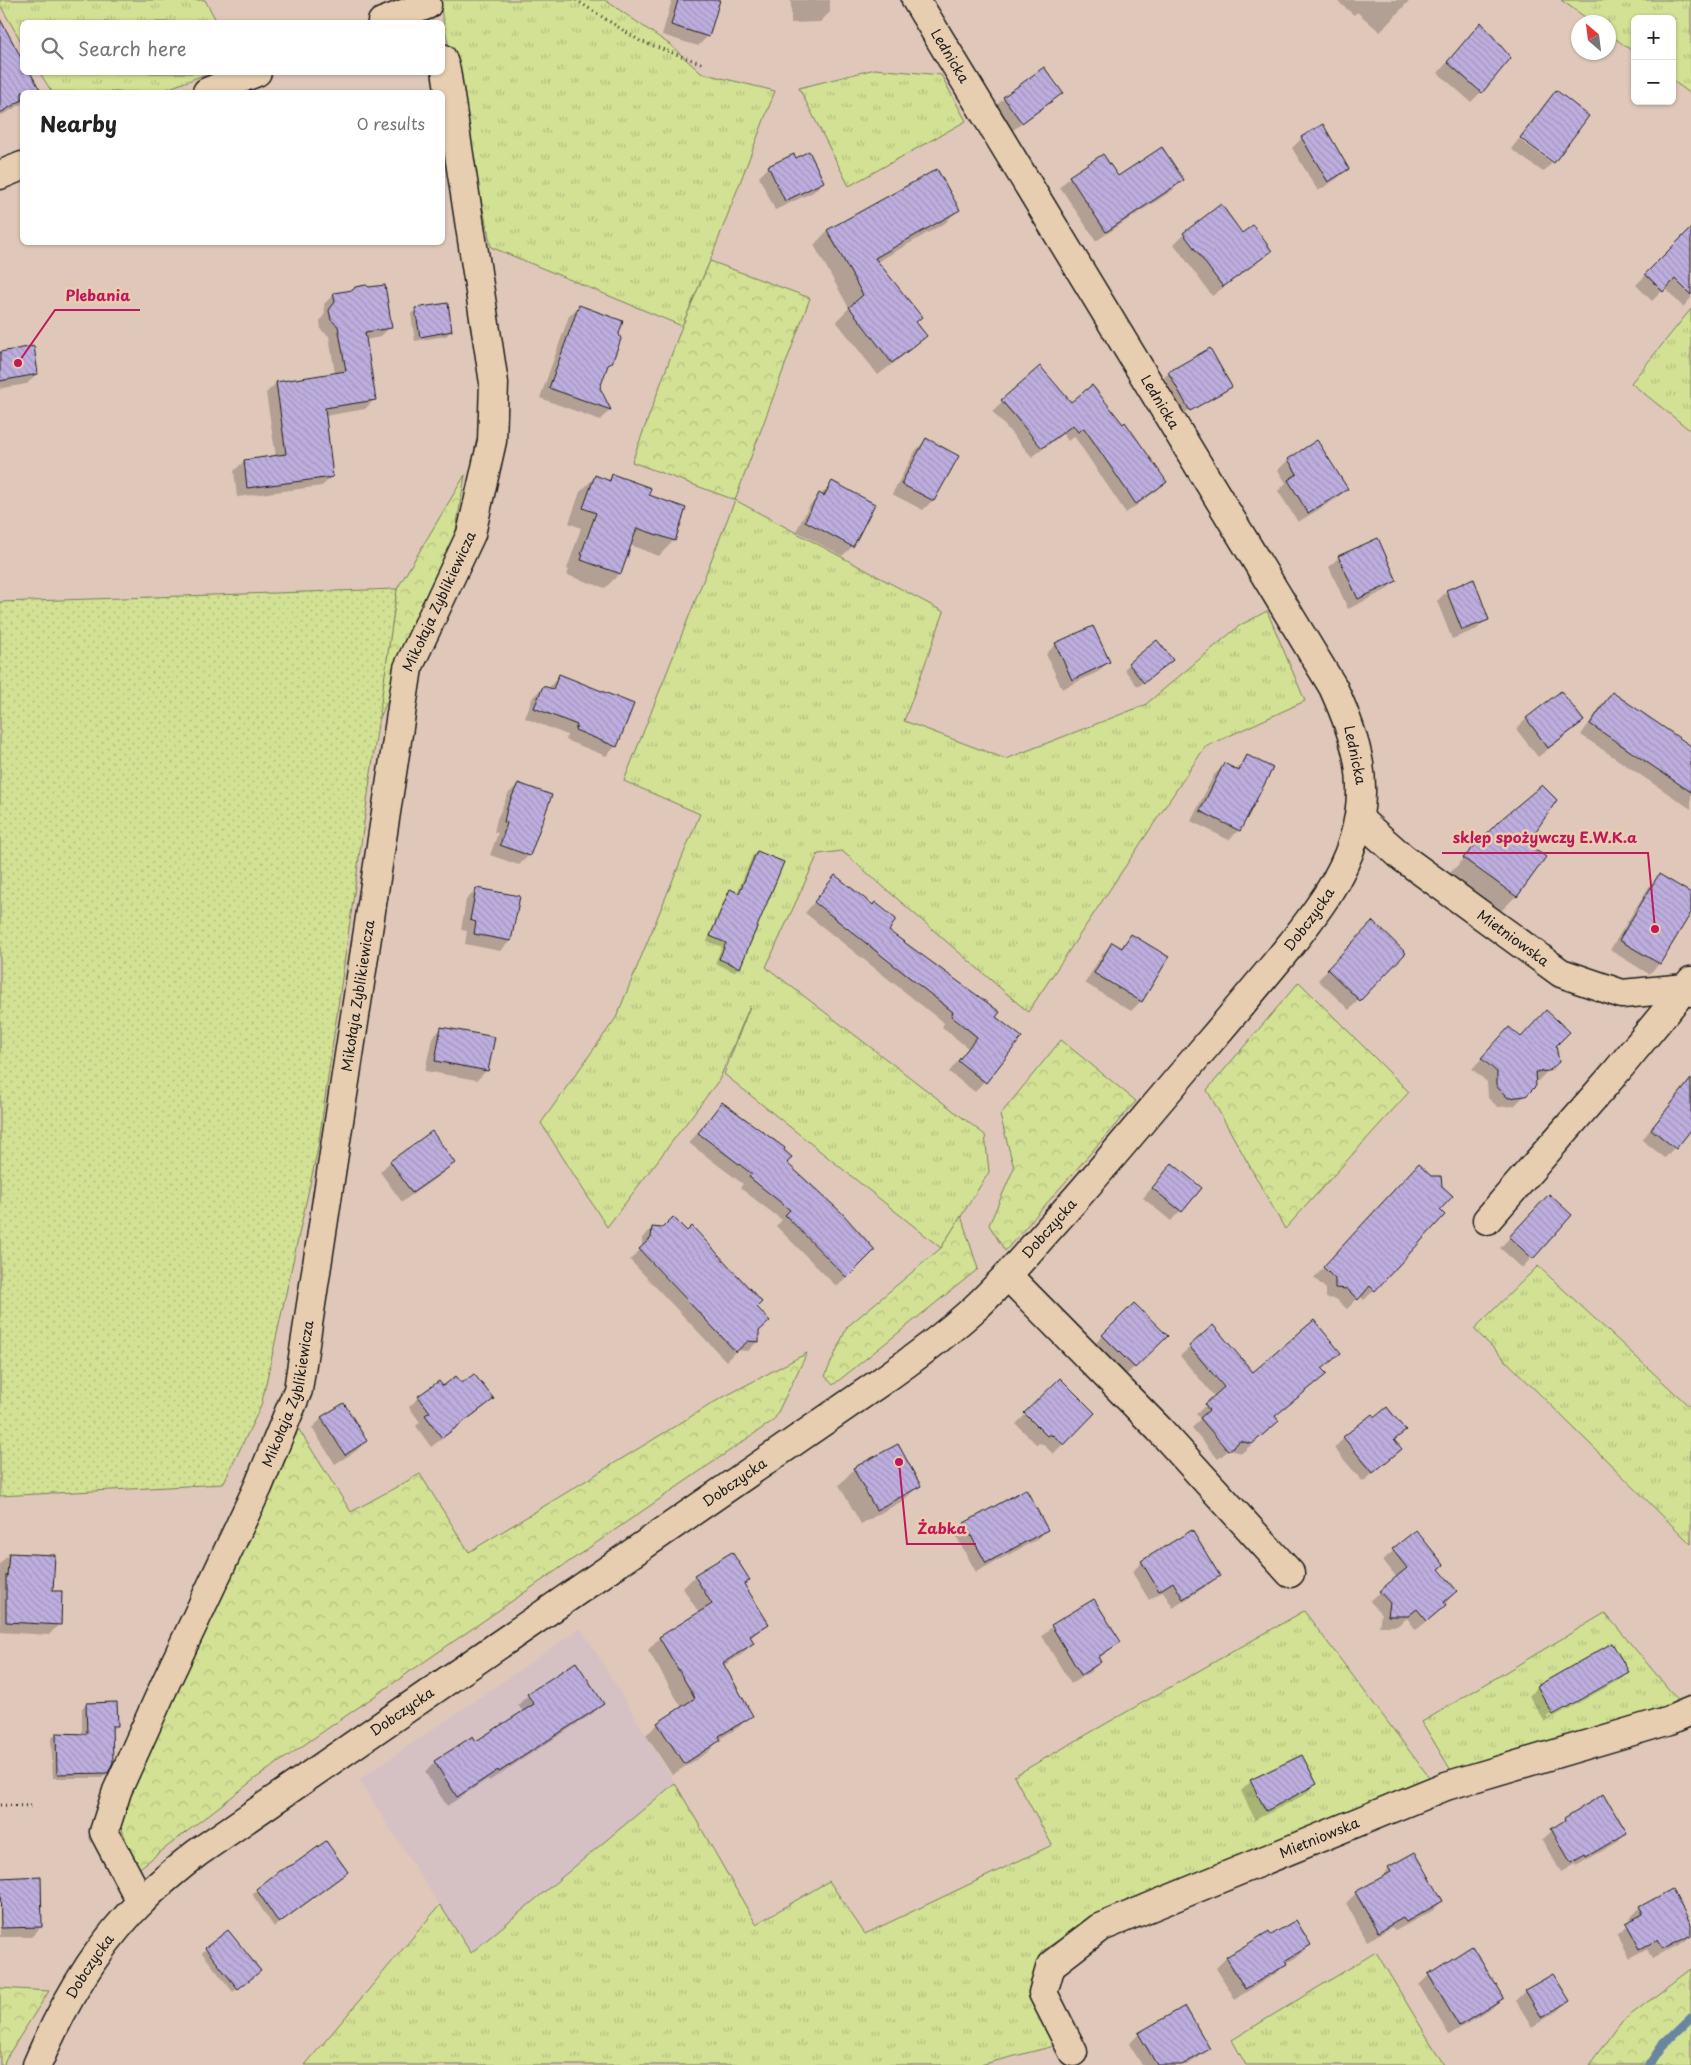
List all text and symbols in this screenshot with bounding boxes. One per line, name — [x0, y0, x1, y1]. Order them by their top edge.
north arrow — [1571, 15, 1616, 60]
map controls — [1631, 15, 1676, 105]
button: + — [1631, 15, 1676, 60]
search box — [20, 20, 445, 75]
street label: Lednicka — [926, 25, 975, 87]
icon: search — [38, 34, 66, 62]
text: Search here — [78, 34, 187, 62]
button: − — [1631, 60, 1676, 105]
text: Nearby — [40, 107, 117, 139]
text: 0 results — [357, 111, 425, 135]
callout: Plebania — [55, 280, 140, 310]
text: Plebania — [66, 283, 131, 306]
street label: Lednicka — [1136, 371, 1185, 433]
street label: Mikołaja Zyblikiewicza — [397, 527, 481, 675]
street label: Lednicka — [1339, 723, 1372, 787]
callout: sklep spożywczy E.W.K.a — [1442, 823, 1648, 853]
text: sklep spożywczy E.W.K.a — [1453, 825, 1637, 848]
street label: Dobczycka — [1279, 883, 1339, 955]
street label: Mietniowska — [1473, 904, 1554, 971]
street label: Mikołaja Zyblikiewicza — [336, 918, 380, 1073]
street label: Dobczycka — [1016, 1193, 1081, 1263]
street label: Mikołaja Zyblikiewicza — [256, 1319, 319, 1470]
street label: Dobczycka — [698, 1452, 771, 1512]
callout: Żabka — [907, 1514, 976, 1544]
text: Żabka — [917, 1516, 967, 1539]
street label: Dobczycka — [365, 1682, 438, 1741]
street label: Mietniowska — [1276, 1812, 1363, 1863]
street label: Dobczycka — [60, 1929, 119, 2003]

